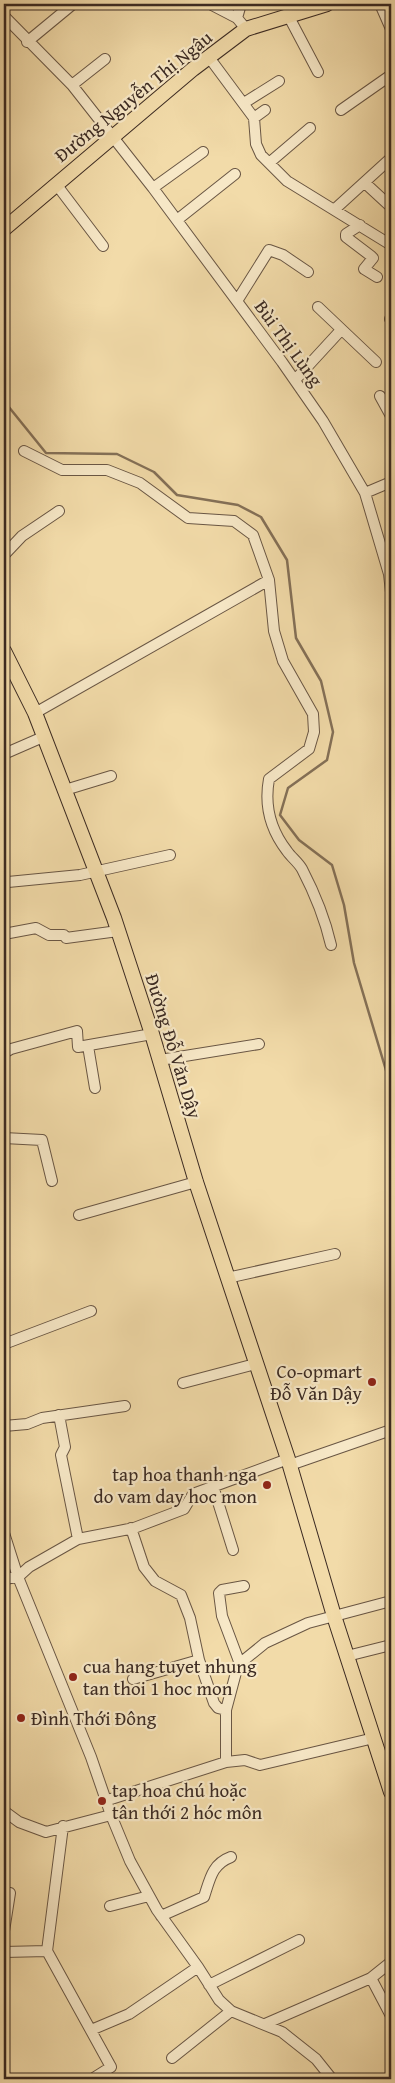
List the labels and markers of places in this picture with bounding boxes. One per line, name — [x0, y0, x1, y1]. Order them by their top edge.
place label: Co-opmart Đỗ Văn Dậy — [270, 1357, 363, 1407]
marker: Co-opmart Đỗ Văn Dậy — [366, 1376, 378, 1388]
place label: tap hoa thanh nga do vam day hoc mon — [94, 1460, 257, 1510]
marker: tap hoa thanh nga do vam day hoc mon — [261, 1479, 273, 1491]
place label: cua hang tuyet nhung tan thoi 1 hoc mon — [83, 1652, 257, 1702]
marker: cua hang tuyet nhung tan thoi 1 hoc mon — [67, 1671, 79, 1683]
place label: Đình Thới Đông — [31, 1704, 157, 1732]
marker: Đình Thới Đông — [15, 1712, 27, 1724]
place label: tap hoa chú hoặc tân thới 2 hóc môn — [112, 1776, 262, 1826]
marker: tap hoa chú hoặc tân thới 2 hóc môn — [96, 1795, 108, 1807]

